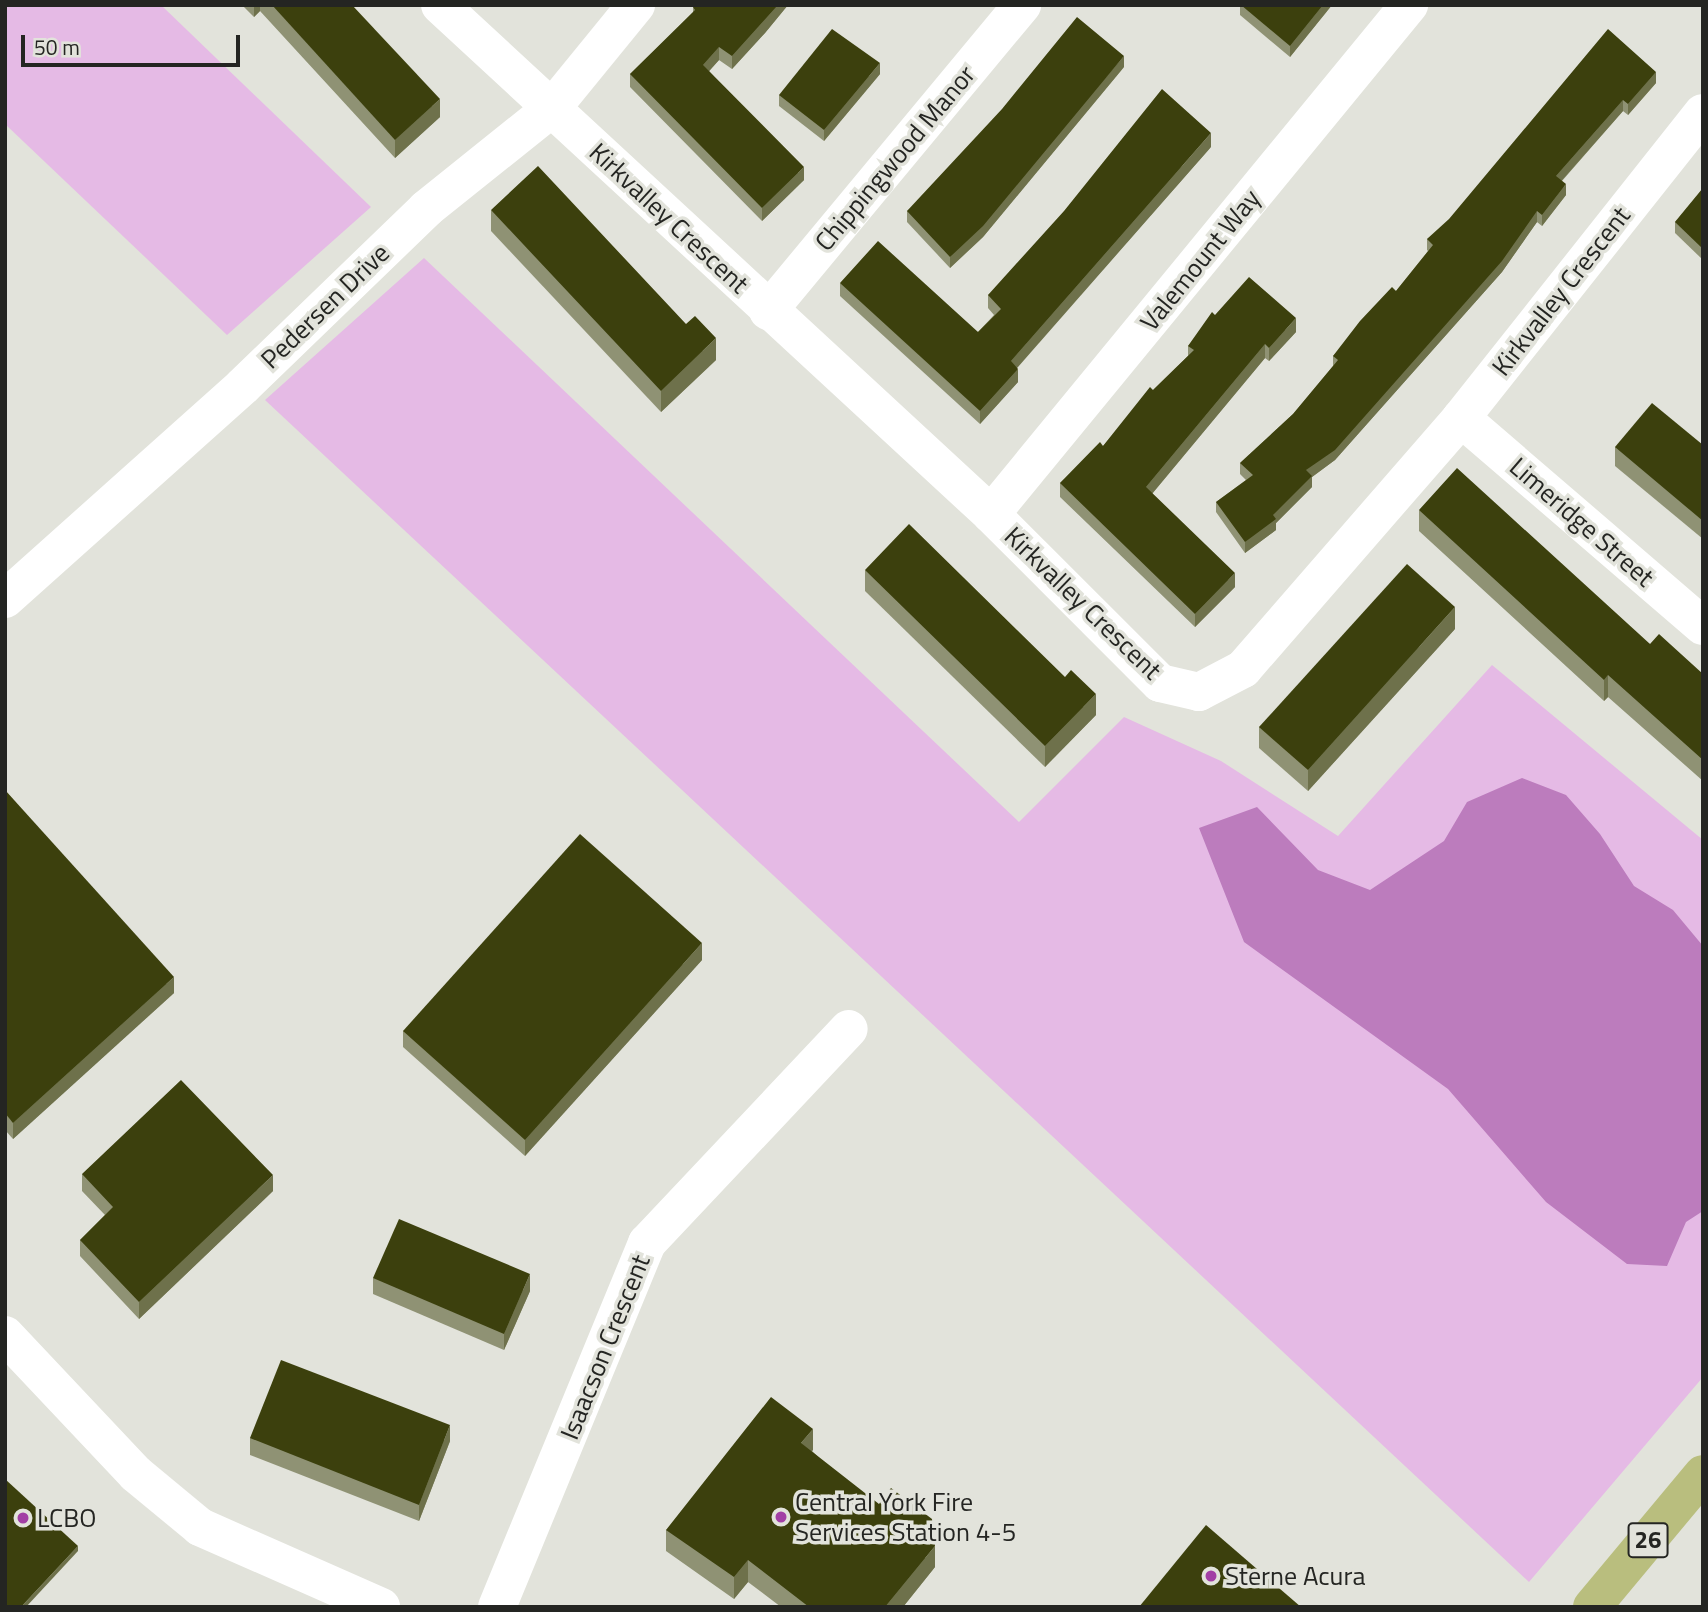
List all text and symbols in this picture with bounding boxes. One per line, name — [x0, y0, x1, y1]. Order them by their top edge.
scale bar — [24, 21, 243, 65]
text: 50 m — [34, 31, 80, 63]
street label: Chippingwood Manor — [808, 59, 982, 257]
street label: Kirkvalley Crescent — [583, 136, 755, 300]
street label: Valemount Way — [1134, 183, 1266, 337]
street label: Kirkvalley Crescent — [1485, 200, 1637, 382]
street label: Pedersen Drive — [254, 237, 396, 375]
street label: Limeridge Street — [1504, 451, 1660, 593]
street label: Kirkvalley Crescent — [998, 520, 1168, 686]
street label: Isaacson Crescent — [554, 1250, 656, 1444]
place label: Central York Fire Services Station 4-5 — [795, 1486, 1016, 1548]
place label: LCBO — [37, 1502, 96, 1534]
marker: Central York Fire Services Station 4-5 — [773, 1509, 789, 1525]
marker: LCBO — [15, 1510, 31, 1526]
road number: 26 — [1627, 1520, 1669, 1560]
place label: Sterne Acura — [1225, 1560, 1365, 1592]
marker: Sterne Acura — [1203, 1568, 1219, 1584]

